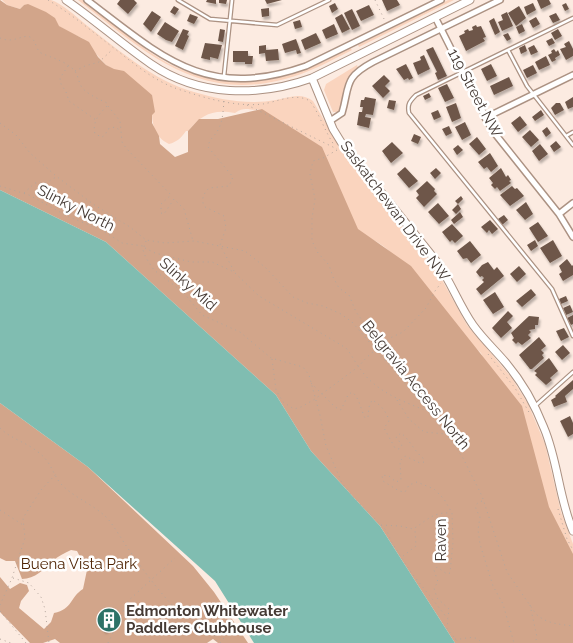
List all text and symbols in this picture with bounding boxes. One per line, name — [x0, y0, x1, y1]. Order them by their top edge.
street label: 119 Street NW — [444, 45, 506, 141]
street label: Saskatchewan Drive NW — [336, 137, 454, 285]
street label: Slinky North — [34, 181, 118, 235]
street label: Slinky Mid — [156, 254, 220, 314]
street label: Belgravia Access North — [358, 317, 474, 453]
street label: Raven — [432, 519, 450, 561]
park label: Buena Vista Park — [21, 555, 137, 573]
place label: Edmonton Whitewater Paddlers Clubhouse — [126, 602, 288, 637]
building icon: Edmonton Whitewater Paddlers Clubhouse — [96, 607, 122, 633]

